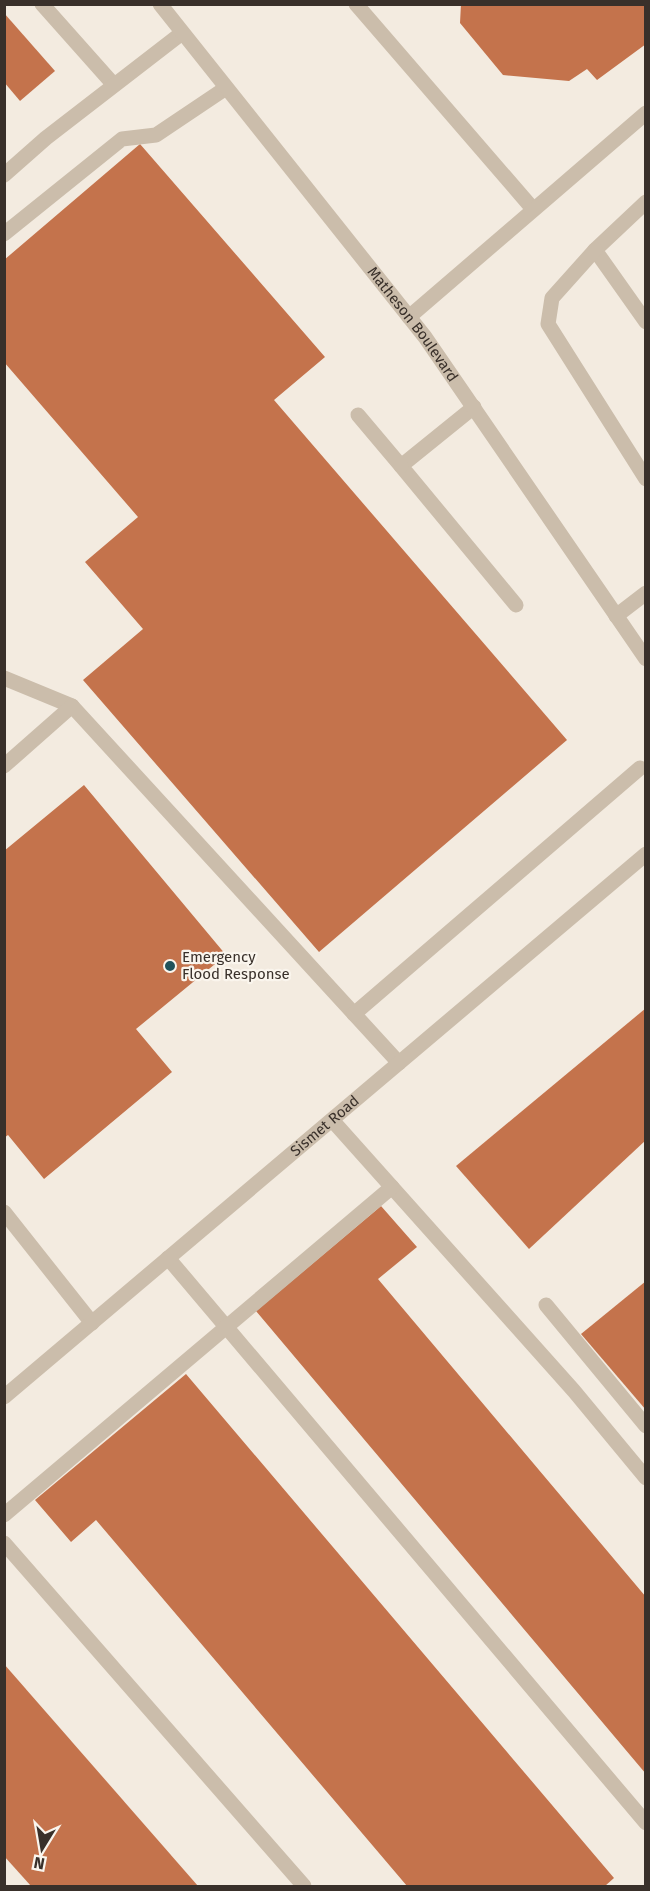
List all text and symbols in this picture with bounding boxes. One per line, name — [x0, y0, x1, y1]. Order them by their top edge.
street label: Matheson Boulevard — [364, 263, 462, 385]
place label: Emergency Flood Response — [182, 948, 290, 983]
marker: Emergency Flood Response — [163, 959, 177, 973]
street label: Sismet Road — [287, 1092, 363, 1160]
north arrow — [12, 1819, 72, 1879]
text: N — [32, 1853, 46, 1874]

